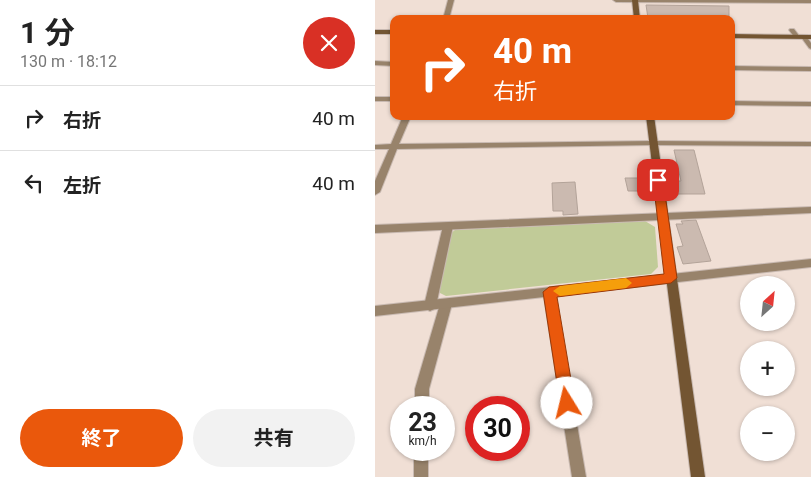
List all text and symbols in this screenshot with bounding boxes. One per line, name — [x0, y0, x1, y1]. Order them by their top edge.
text: 1 分 — [20, 15, 75, 50]
button: close — [303, 17, 355, 69]
text: 40 m — [493, 31, 572, 72]
icon: right — [410, 35, 475, 100]
text: 130 m · 18:12 — [20, 52, 117, 71]
text: 右折 — [493, 79, 537, 104]
icon: right — [20, 104, 48, 132]
text: 40 m — [312, 107, 355, 130]
text: 右折 — [63, 109, 101, 132]
pin — [637, 159, 679, 201]
icon: arrive — [644, 166, 672, 194]
icon: left — [20, 169, 48, 197]
text: 40 m — [312, 172, 355, 195]
text: 左折 — [63, 174, 101, 197]
north arrow — [740, 276, 795, 331]
map controls — [740, 276, 795, 461]
button: + — [740, 341, 795, 396]
position arrow — [540, 376, 592, 428]
speed limit sign: 30 — [465, 396, 530, 461]
button: − — [740, 406, 795, 461]
text: 23 — [408, 408, 437, 437]
button: 終了 — [20, 409, 183, 467]
button: 共有 — [193, 409, 355, 467]
text: km/h — [408, 434, 437, 448]

